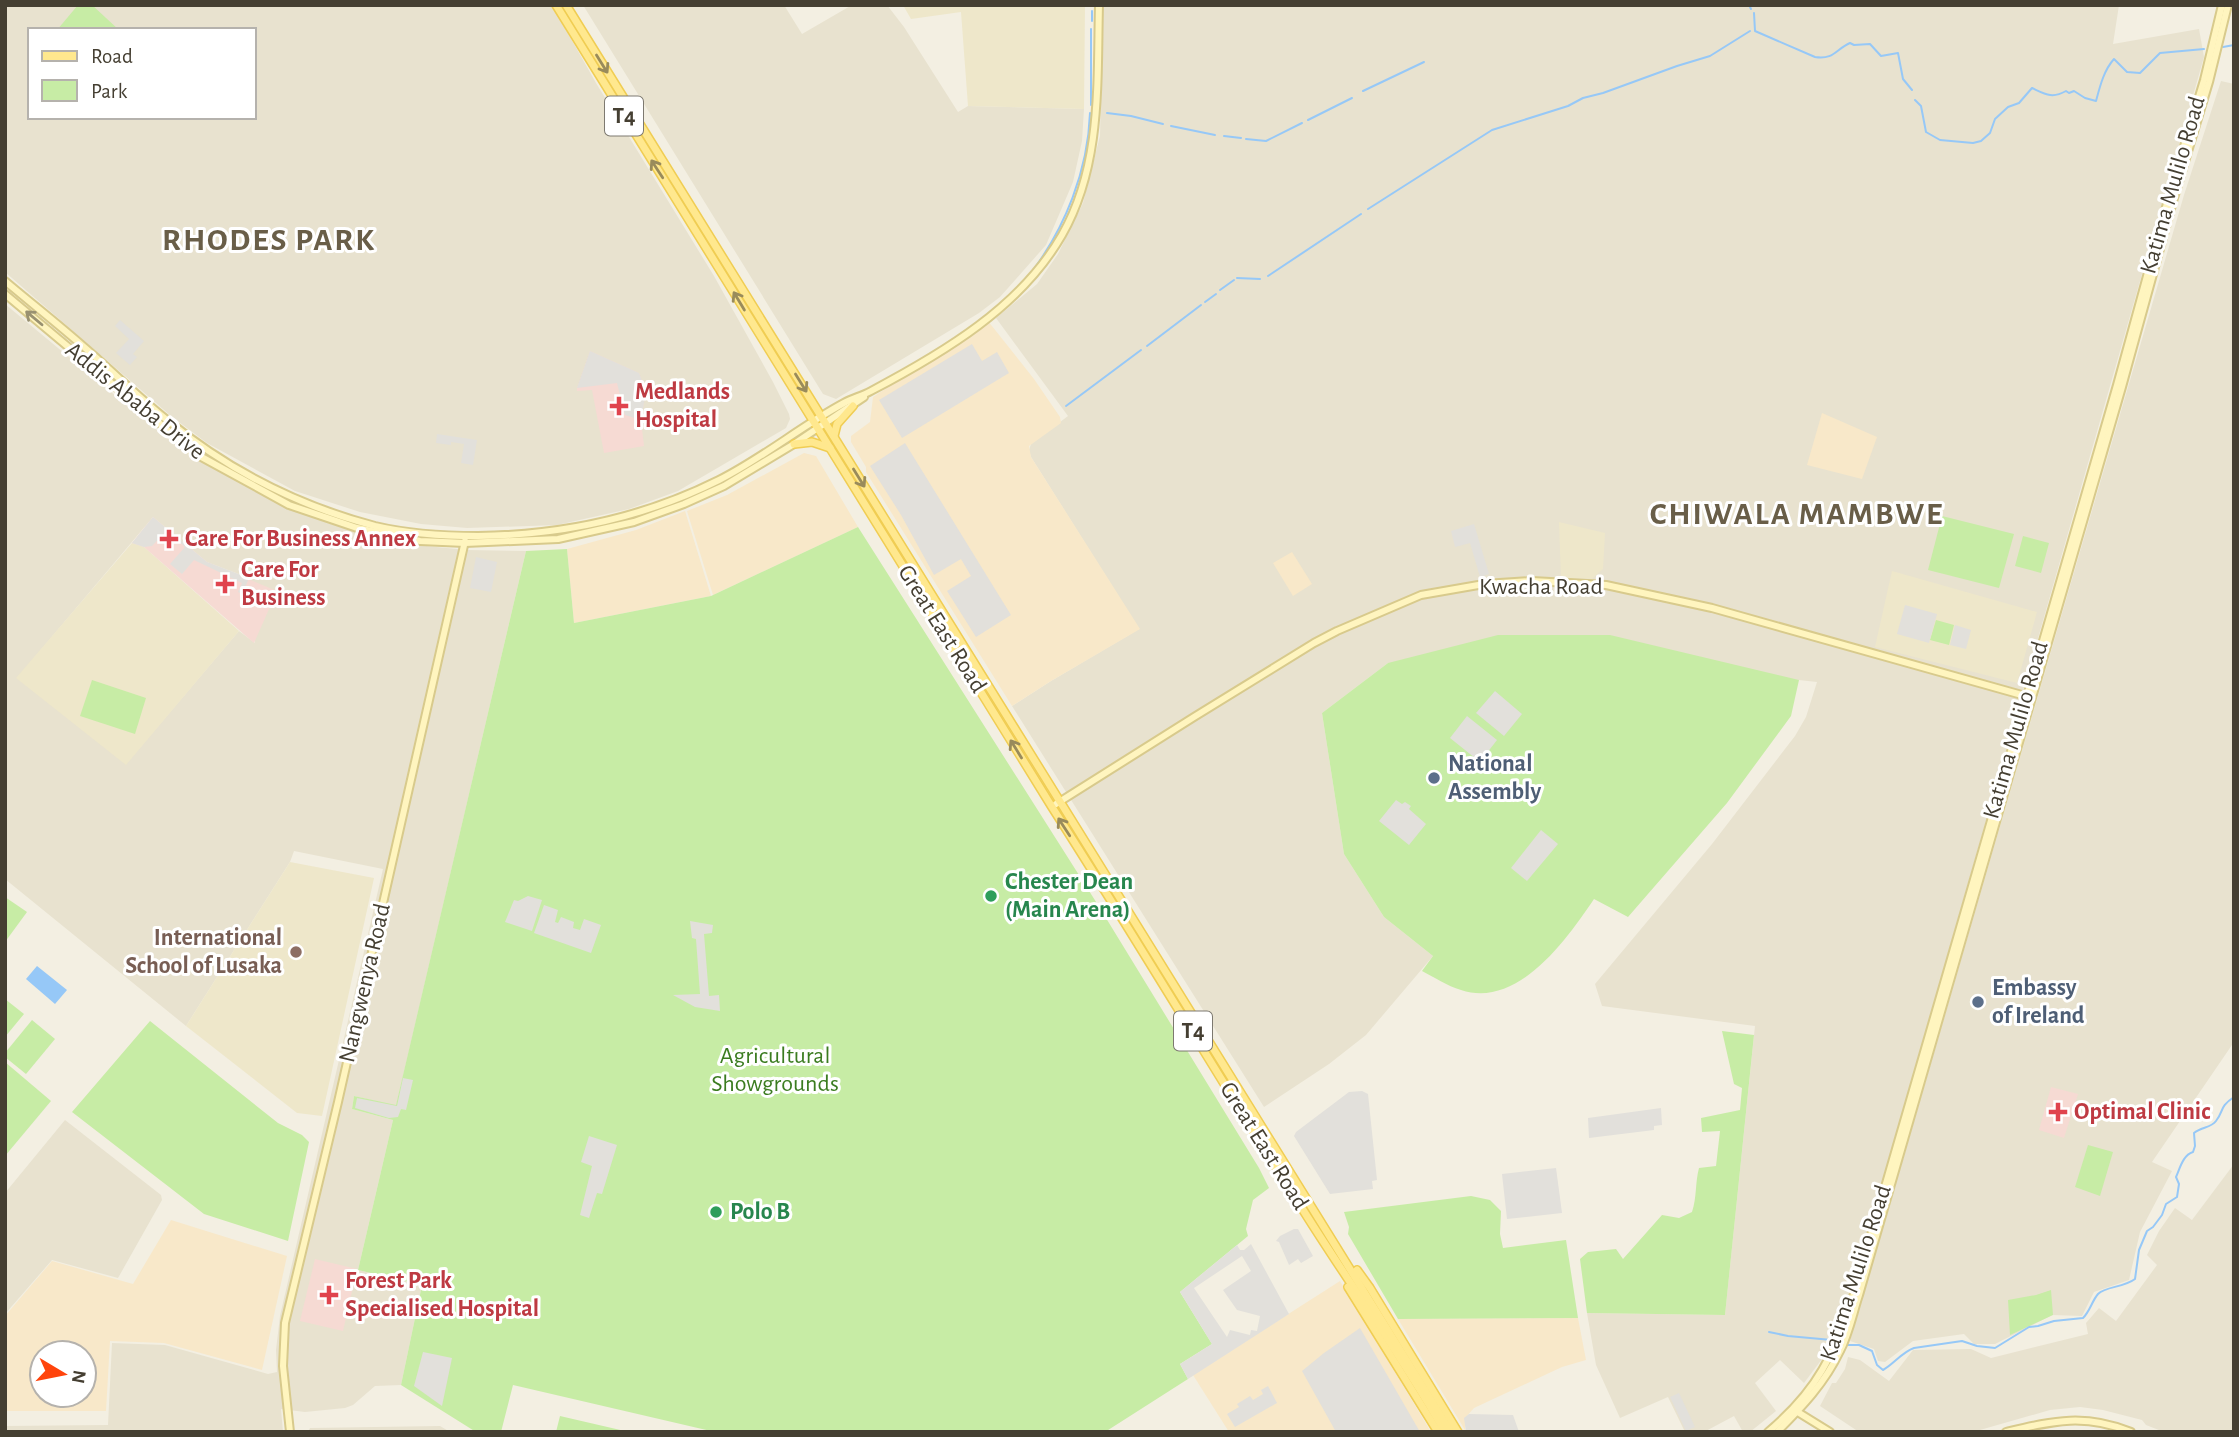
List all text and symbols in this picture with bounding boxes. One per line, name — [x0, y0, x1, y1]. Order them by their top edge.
legend — [28, 28, 256, 119]
text: Road — [91, 46, 133, 67]
one-way arrow — [595, 53, 609, 73]
text: Park — [91, 81, 128, 102]
street label: Katima Mulilo Road — [2136, 93, 2210, 277]
road number: T4 — [605, 97, 643, 136]
one-way arrow — [650, 160, 665, 179]
district label: RHODES PARK — [162, 224, 376, 256]
one-way arrow — [732, 291, 746, 311]
one-way arrow — [26, 311, 44, 326]
street label: Addis Ababa Drive — [61, 338, 209, 464]
one-way arrow — [793, 373, 808, 392]
place label: Medlands Hospital — [635, 380, 730, 432]
marker: Medlands Hospital — [609, 396, 629, 416]
one-way arrow — [853, 467, 867, 487]
district label: CHIWALA MAMBWE — [1650, 498, 1944, 530]
place label: Care For Business Annex — [185, 527, 416, 551]
marker: Care For Business Annex — [159, 529, 179, 549]
place label: Care For Business — [241, 558, 325, 610]
street label: Great East Road — [893, 561, 991, 697]
marker: Care For Business — [215, 574, 235, 594]
street label: Kwacha Road — [1479, 575, 1603, 599]
street label: Katima Mulilo Road — [1979, 638, 2053, 822]
one-way arrow — [1009, 740, 1023, 760]
place label: National Assembly — [1448, 752, 1541, 804]
marker: National Assembly — [1426, 770, 1442, 786]
one-way arrow — [1057, 817, 1071, 837]
place label: Chester Dean (Main Arena) — [1005, 870, 1133, 922]
marker: Chester Dean (Main Arena) — [983, 888, 999, 904]
street label: Nangwenya Road — [335, 901, 395, 1065]
place label: International School of Lusaka — [125, 926, 282, 978]
marker: International School of Lusaka — [288, 944, 304, 960]
place label: Embassy of Ireland — [1992, 976, 2085, 1028]
marker: Embassy of Ireland — [1970, 994, 1986, 1010]
road number: T4 — [1174, 1012, 1212, 1050]
park label: Agricultural Showgrounds — [711, 1044, 839, 1096]
street label: Great East Road — [1215, 1078, 1313, 1214]
place label: Optimal Clinic — [2074, 1100, 2210, 1124]
marker: Optimal Clinic — [2048, 1102, 2068, 1122]
street label: Katima Mulilo Road — [1816, 1182, 1896, 1364]
place label: Polo B — [730, 1200, 790, 1224]
marker: Polo B — [708, 1204, 724, 1220]
place label: Forest Park Specialised Hospital — [345, 1269, 539, 1321]
marker: Forest Park Specialised Hospital — [319, 1285, 339, 1305]
north arrow — [28, 1339, 98, 1409]
text: N — [68, 1369, 89, 1385]

